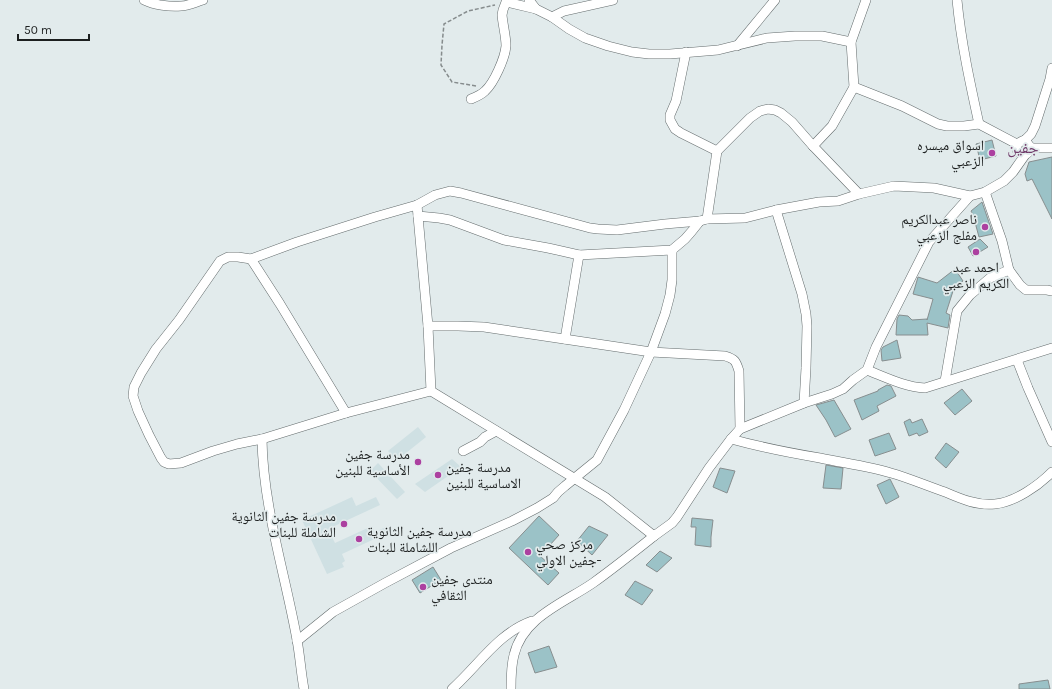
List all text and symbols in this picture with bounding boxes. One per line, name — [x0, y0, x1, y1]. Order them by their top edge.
scale bar — [18, 16, 89, 42]
text: 50 m — [24, 23, 52, 37]
place label: اسواق ميسره الزعبي — [917, 137, 984, 173]
district label: جفين — [1007, 138, 1039, 158]
marker: اسواق ميسره الزعبي — [987, 148, 997, 158]
place label: ناصر عبدالكريم مفلج الزعبي — [901, 211, 977, 247]
marker: ناصر عبدالكريم مفلج الزعبي — [980, 222, 990, 232]
marker: احمد عبد الكريم الزعبي — [971, 247, 981, 257]
place label: احمد عبد الكريم الزعبي — [943, 259, 1009, 295]
place label: مدرسة جفين الأساسية للبنين — [335, 446, 410, 479]
marker: مدرسة جفين الأساسية للبنين — [413, 457, 423, 467]
place label: مدرسة جفين الاساسية للبنين — [446, 459, 521, 492]
marker: مدرسة جفين الاساسية للبنين — [433, 470, 443, 480]
place label: مدرسة جفين الثانوية الشاملة للبنات — [231, 508, 336, 541]
marker: مدرسة جفين الثانوية الشاملة للبنات — [339, 519, 349, 529]
place label: مدرسة جفين الثانوية اللشاملة للبنات — [367, 523, 472, 556]
marker: مدرسة جفين الثانوية اللشاملة للبنات — [354, 534, 364, 544]
place label: مركز صحي جفين الاولي- — [536, 536, 602, 572]
marker: مركز صحي جفين الاولي- — [523, 547, 533, 557]
place label: منتدى جفين الثقافي — [431, 571, 493, 607]
marker: منتدى جفين الثقافي — [418, 582, 428, 592]

